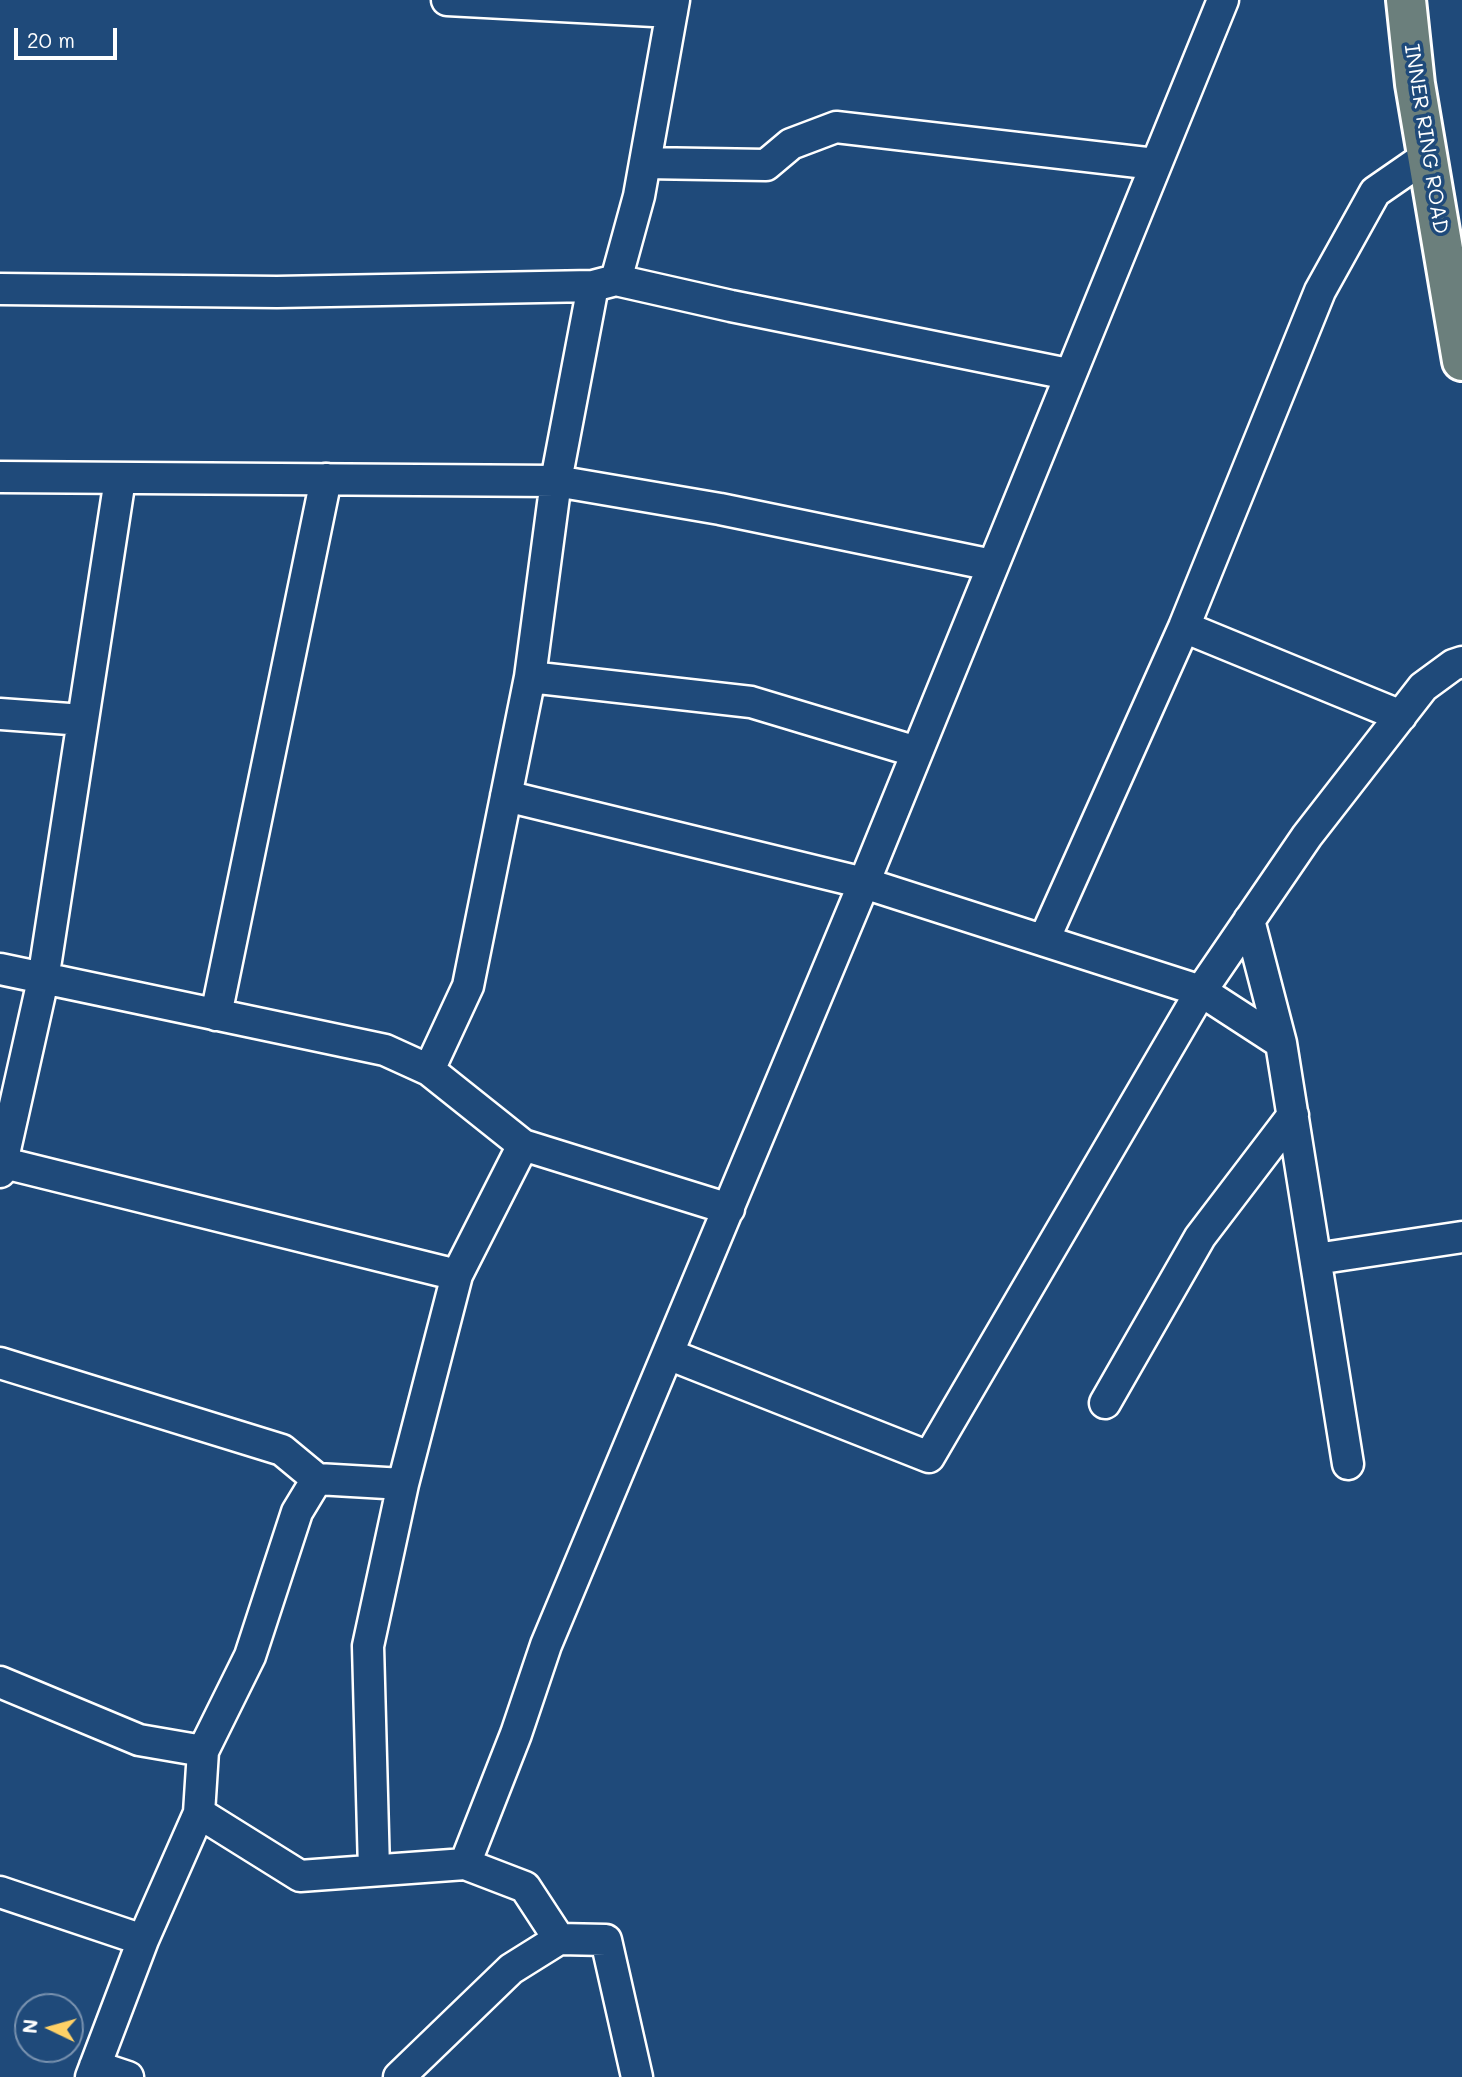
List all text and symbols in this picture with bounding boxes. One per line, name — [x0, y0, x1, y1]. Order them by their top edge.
scale bar — [18, 14, 121, 58]
text: 20 m — [27, 26, 75, 53]
street label: INNER RING ROAD — [1399, 42, 1453, 236]
north arrow — [14, 1993, 84, 2063]
text: N — [16, 2018, 43, 2035]

